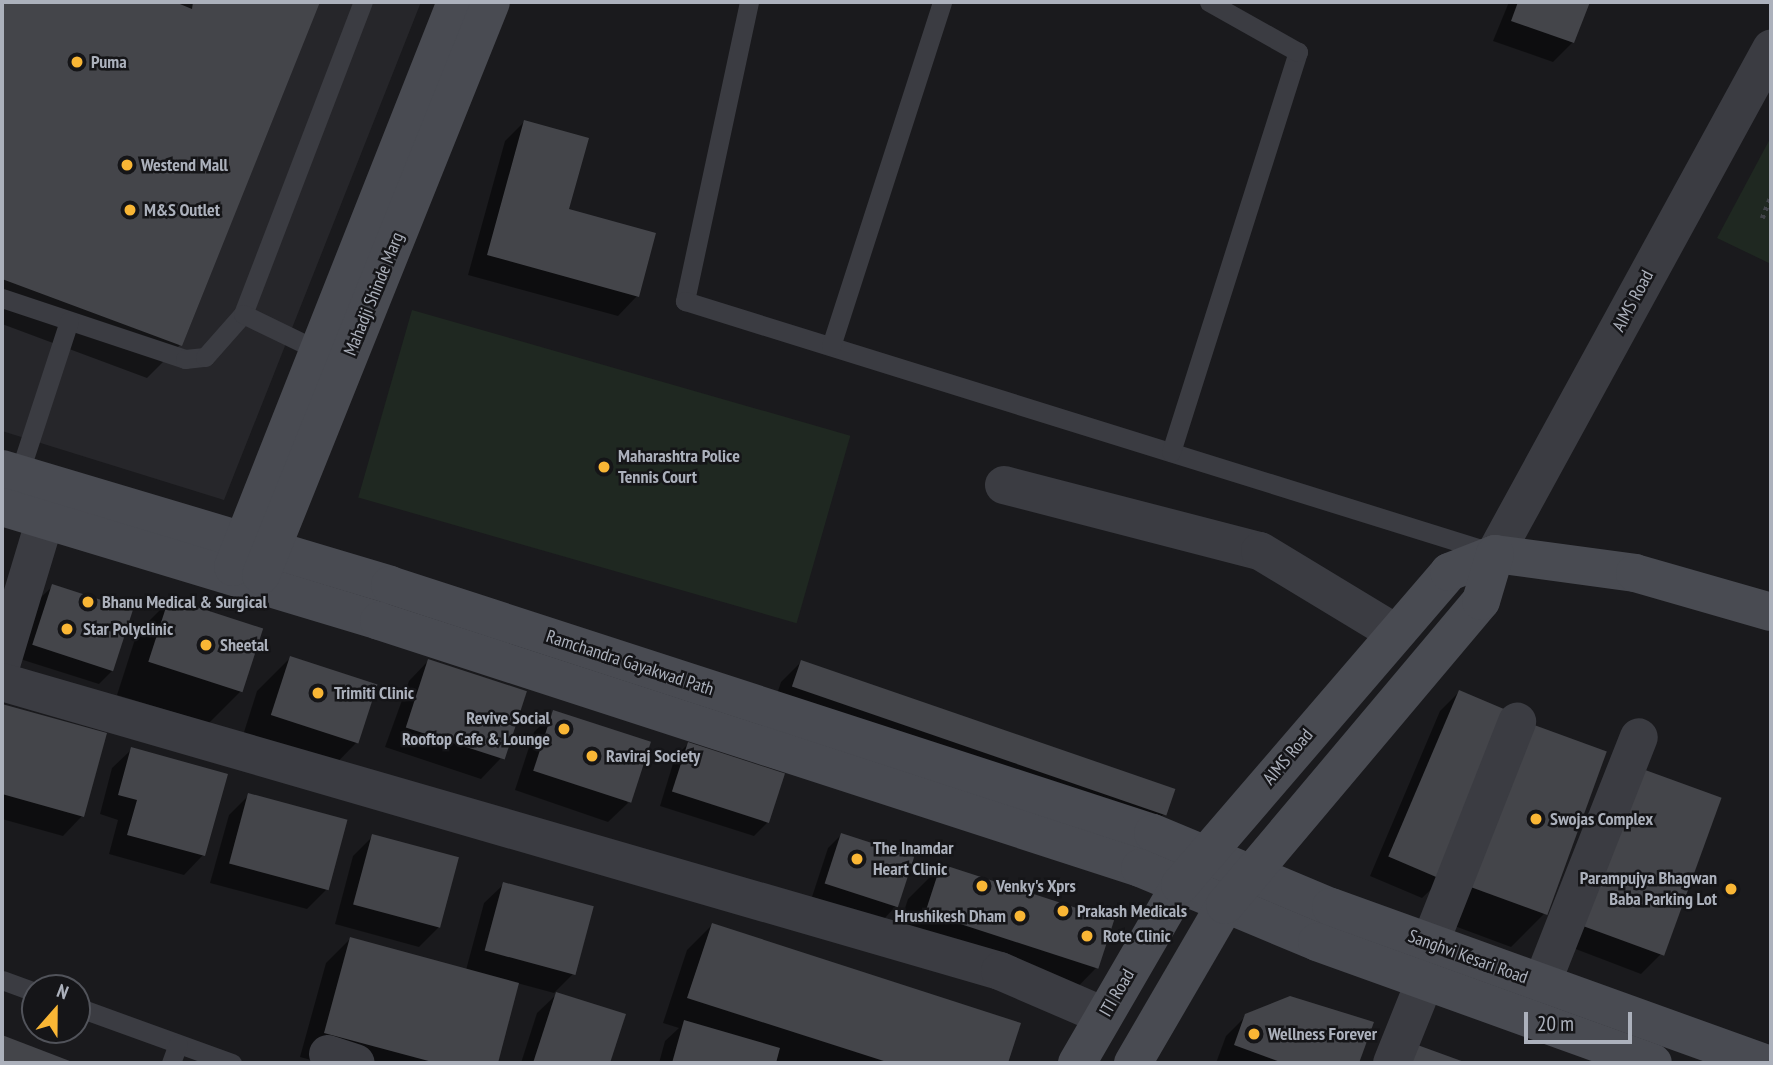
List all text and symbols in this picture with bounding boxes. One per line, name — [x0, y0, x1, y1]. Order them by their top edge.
place label: Puma — [91, 51, 127, 73]
marker: Puma — [69, 54, 85, 70]
place label: Westend Mall — [141, 154, 228, 176]
marker: Westend Mall — [119, 157, 135, 173]
place label: M&S Outlet — [144, 199, 220, 221]
marker: M&S Outlet — [122, 202, 138, 218]
street label: Mahadji Shinde Marg — [339, 229, 409, 359]
street label: AIMS Road — [1608, 267, 1658, 335]
place label: Maharashtra Police Tennis Court — [618, 446, 740, 489]
marker: Maharashtra Police Tennis Court — [596, 459, 612, 475]
place label: Bhanu Medical & Surgical — [102, 591, 267, 613]
marker: Bhanu Medical & Surgical — [80, 594, 96, 610]
place label: Star Polyclinic — [83, 618, 173, 640]
marker: Star Polyclinic — [57, 619, 77, 639]
street label: Ramchandra Gayakwad Path — [544, 626, 716, 700]
place label: Sheetal — [220, 634, 268, 656]
marker: Sheetal — [198, 637, 214, 653]
place label: Trimiti Clinic — [334, 682, 414, 704]
marker: Trimiti Clinic — [308, 683, 328, 703]
place label: Revive Social Rooftop Cafe & Lounge — [402, 708, 550, 750]
marker: Revive Social Rooftop Cafe & Lounge — [556, 721, 572, 737]
street label: AIMS Road — [1258, 725, 1318, 789]
place label: Raviraj Society — [606, 745, 700, 767]
marker: Raviraj Society — [584, 748, 600, 764]
place label: Swojas Complex — [1550, 808, 1653, 830]
marker: Swojas Complex — [1528, 811, 1544, 827]
place label: The Inamdar Heart Clinic — [873, 838, 953, 880]
marker: The Inamdar Heart Clinic — [847, 849, 867, 869]
place label: Parampujya Bhagwan Baba Parking Lot — [1580, 868, 1717, 910]
place label: Venky's Xprs — [996, 875, 1076, 897]
marker: Venky's Xprs — [974, 878, 990, 894]
marker: Parampujya Bhagwan Baba Parking Lot — [1723, 881, 1739, 897]
place label: Prakash Medicals — [1077, 900, 1187, 922]
marker: Prakash Medicals — [1055, 903, 1071, 919]
place label: Hrushikesh Dham — [895, 905, 1006, 927]
marker: Hrushikesh Dham — [1012, 908, 1028, 924]
place label: Rote Clinic — [1103, 925, 1171, 947]
street label: Sanghvi Kesari Road — [1405, 925, 1531, 989]
marker: Rote Clinic — [1077, 926, 1097, 946]
street label: ITI Road — [1095, 966, 1139, 1020]
north arrow — [21, 974, 91, 1044]
text: N — [54, 978, 72, 1004]
scale bar — [1528, 998, 1636, 1042]
text: 20 m — [1537, 1010, 1574, 1037]
place label: Wellness Forever — [1268, 1023, 1377, 1045]
marker: Wellness Forever — [1246, 1026, 1262, 1042]

